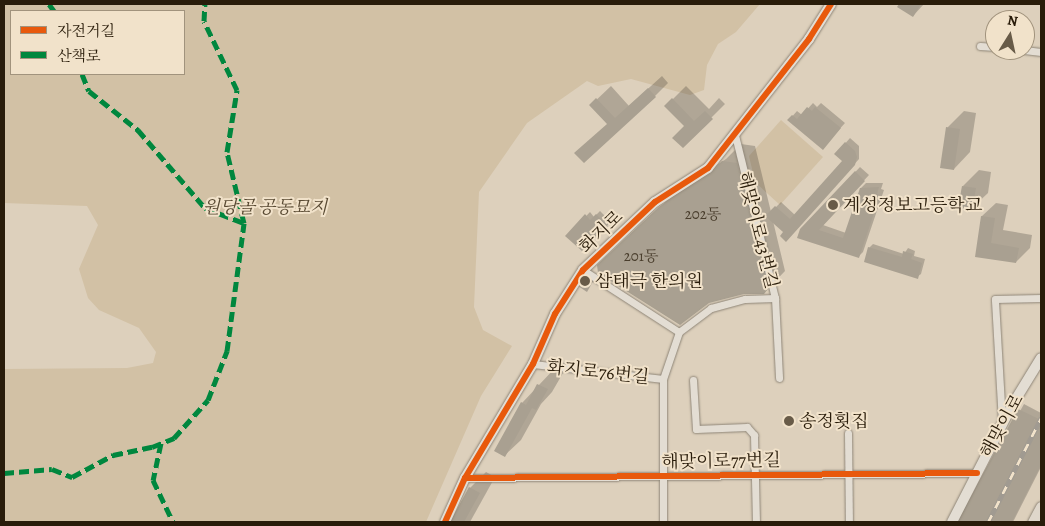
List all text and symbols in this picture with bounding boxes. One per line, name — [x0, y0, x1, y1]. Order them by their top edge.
legend — [10, 10, 185, 75]
north arrow — [985, 10, 1035, 60]
text: N — [1006, 10, 1019, 31]
text: 자전거길 — [57, 21, 115, 41]
text: 산책로 — [57, 46, 100, 66]
street label: 해맞이로43번길 — [733, 169, 783, 291]
place label: 계성정보고등학교 — [843, 194, 982, 216]
park label: 원당골 공동묘지 — [203, 196, 327, 218]
marker: 계성정보고등학교 — [827, 199, 839, 211]
street label: 화지로 — [575, 206, 627, 258]
house number: 202동 — [685, 206, 721, 224]
house number: 201동 — [624, 248, 658, 266]
place label: 삼태극 한의원 — [595, 270, 703, 292]
marker: 삼태극 한의원 — [579, 275, 591, 287]
street label: 화지로76번길 — [546, 356, 650, 388]
street label: 해맞이로 — [976, 390, 1028, 462]
place label: 송정횟집 — [799, 410, 869, 432]
marker: 송정횟집 — [783, 415, 795, 427]
street label: 해맞이로77번길 — [661, 449, 781, 473]

